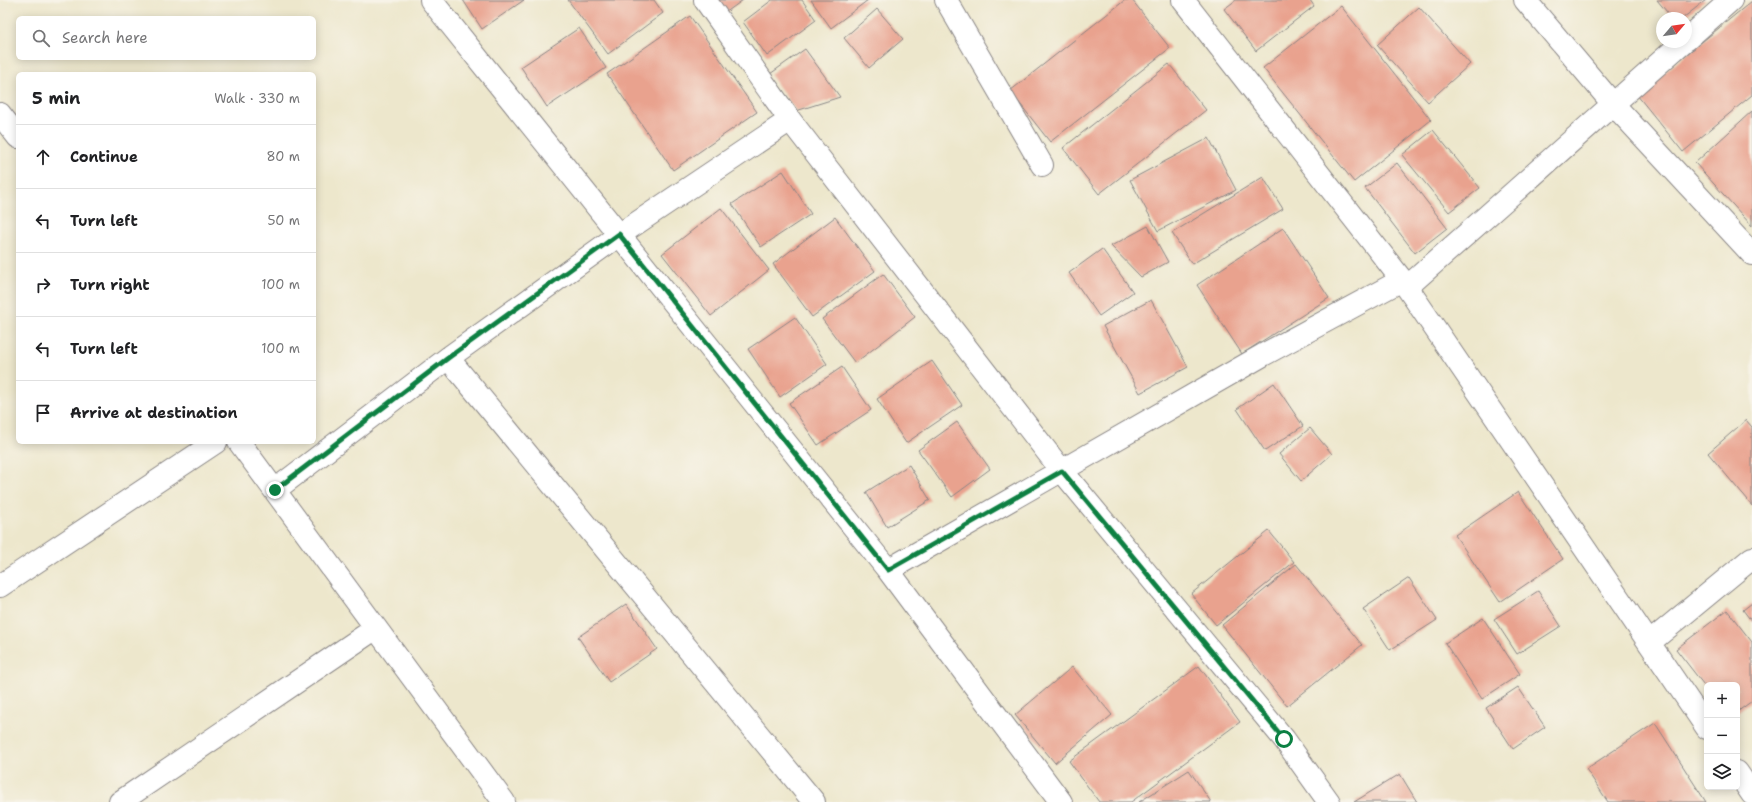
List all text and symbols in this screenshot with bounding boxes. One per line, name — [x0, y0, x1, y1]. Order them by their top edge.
north arrow — [1656, 12, 1692, 48]
search box — [16, 16, 316, 60]
icon: search — [30, 27, 52, 49]
text: Search here — [62, 28, 148, 48]
text: 5 min — [32, 87, 80, 109]
text: Walk · 330 m — [214, 90, 300, 107]
icon: ahead — [32, 146, 54, 168]
text: Continue — [70, 147, 138, 167]
text: 80 m — [266, 148, 300, 165]
icon: left — [32, 210, 54, 232]
text: Turn left — [70, 211, 138, 231]
text: 50 m — [267, 212, 300, 229]
icon: right — [32, 274, 54, 296]
text: Turn right — [70, 275, 150, 295]
text: 100 m — [261, 276, 300, 293]
icon: left — [32, 338, 54, 360]
text: Turn left — [70, 339, 138, 359]
text: 100 m — [261, 340, 300, 357]
icon: arrive — [32, 402, 54, 424]
text: Arrive at destination — [70, 403, 238, 423]
route end — [266, 481, 284, 499]
map controls — [1704, 682, 1740, 790]
button: + — [1704, 682, 1740, 718]
button: − — [1704, 718, 1740, 754]
route start — [1275, 730, 1293, 748]
button: layers — [1704, 754, 1740, 790]

